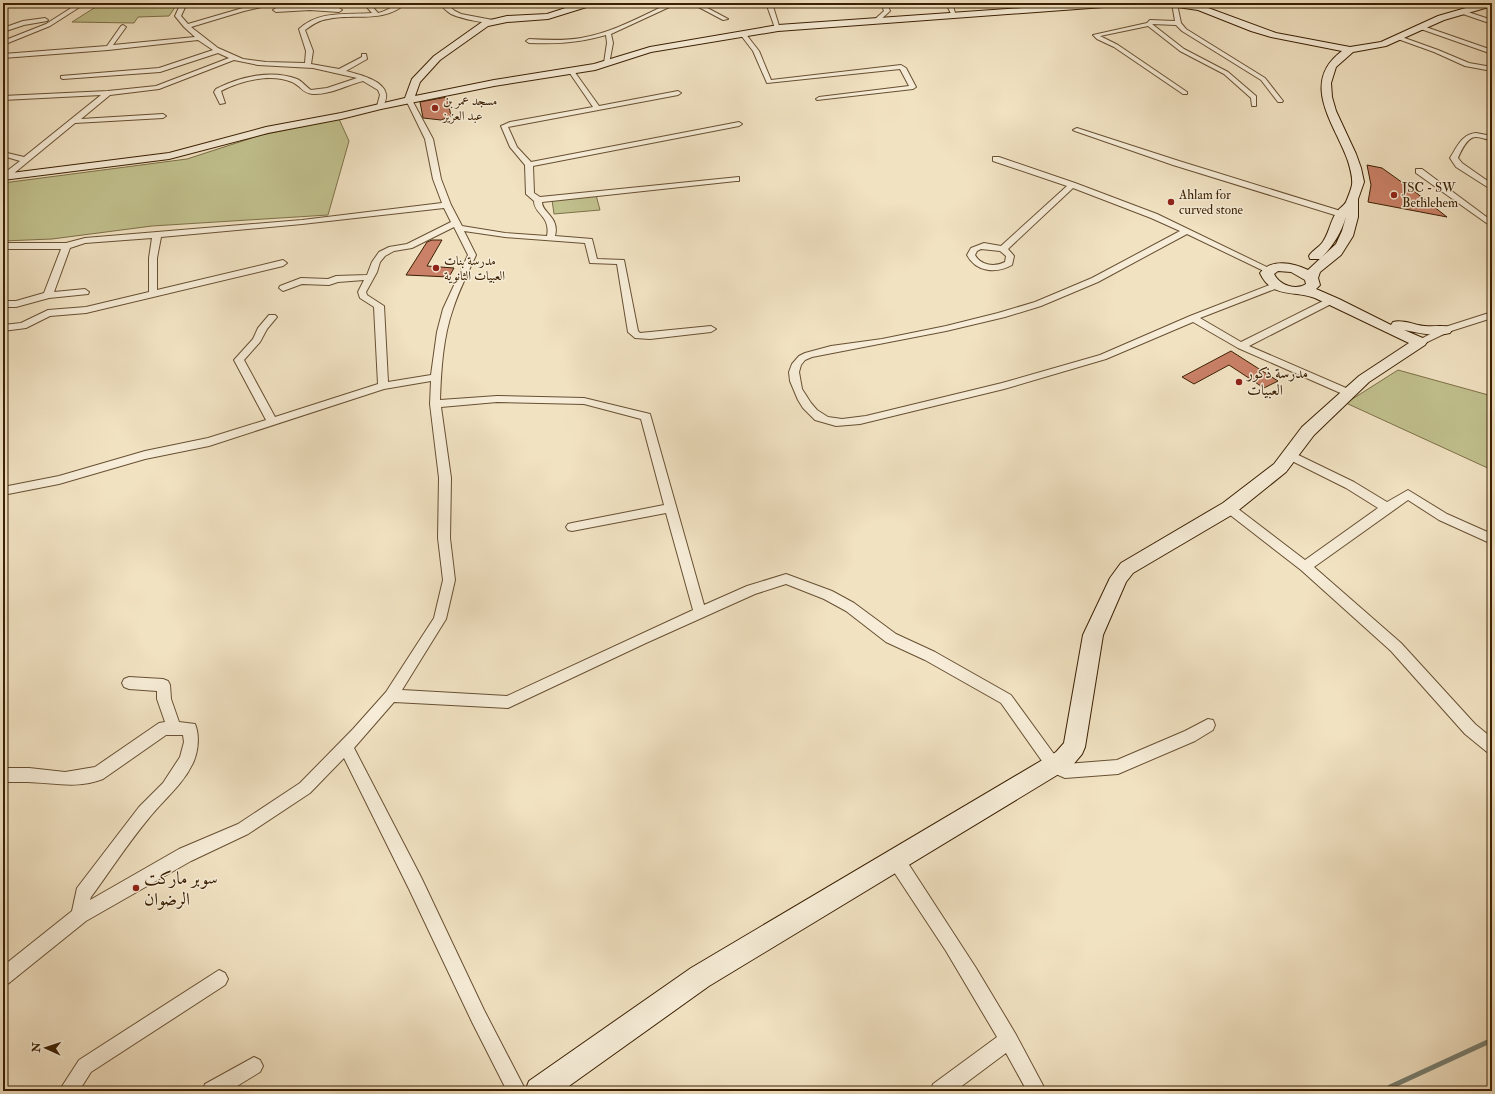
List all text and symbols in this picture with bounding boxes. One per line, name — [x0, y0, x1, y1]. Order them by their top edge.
place label: مسجد عمر بن عبد العزيز — [441, 93, 497, 124]
marker: مسجد عمر بن عبد العزيز — [430, 103, 440, 113]
place label: JSC - SW Bethlehem — [1401, 180, 1458, 211]
place label: Ahlam for curved stone — [1178, 187, 1244, 218]
marker: JSC - SW Bethlehem — [1389, 190, 1399, 200]
marker: Ahlam for curved stone — [1166, 197, 1176, 207]
place label: مدرسة بنات العبيات الثانوية — [444, 253, 505, 284]
marker: مدرسة بنات العبيات الثانوية — [431, 263, 441, 273]
place label: مدرسة ذكور العبيات — [1245, 364, 1308, 400]
marker: مدرسة ذكور العبيات — [1234, 377, 1244, 387]
place label: سوبر ماركت الرضوان — [144, 867, 218, 911]
marker: سوبر ماركت الرضوان — [131, 883, 141, 893]
north arrow — [26, 1028, 66, 1068]
text: N — [30, 1041, 43, 1054]

